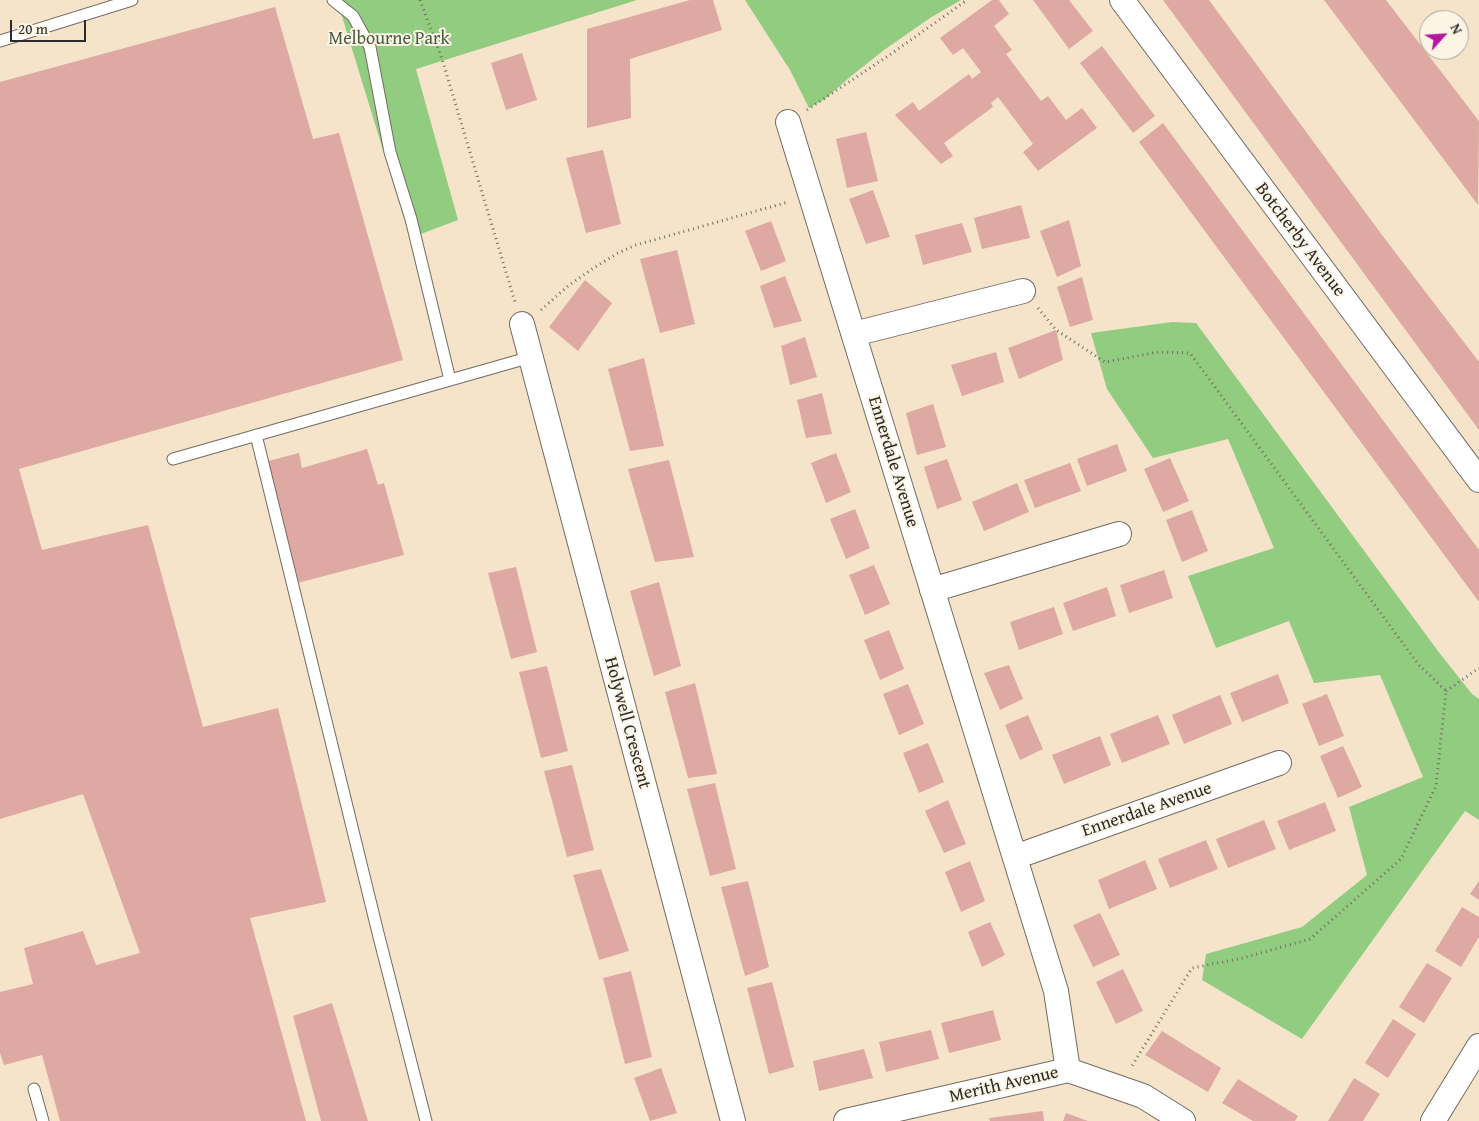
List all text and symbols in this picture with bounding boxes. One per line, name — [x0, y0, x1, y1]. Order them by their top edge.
scale bar — [12, 10, 89, 42]
north arrow — [1419, 10, 1469, 60]
text: 20 m — [18, 18, 48, 39]
text: N — [1446, 20, 1468, 37]
park label: Melbourne Park — [328, 28, 450, 50]
street label: Botcherby Avenue — [1250, 179, 1350, 301]
street label: Ennerdale Avenue — [863, 394, 923, 530]
street label: Holywell Crescent — [599, 655, 655, 791]
street label: Ennerdale Avenue — [1079, 778, 1215, 842]
street label: Merith Avenue — [947, 1062, 1061, 1108]

